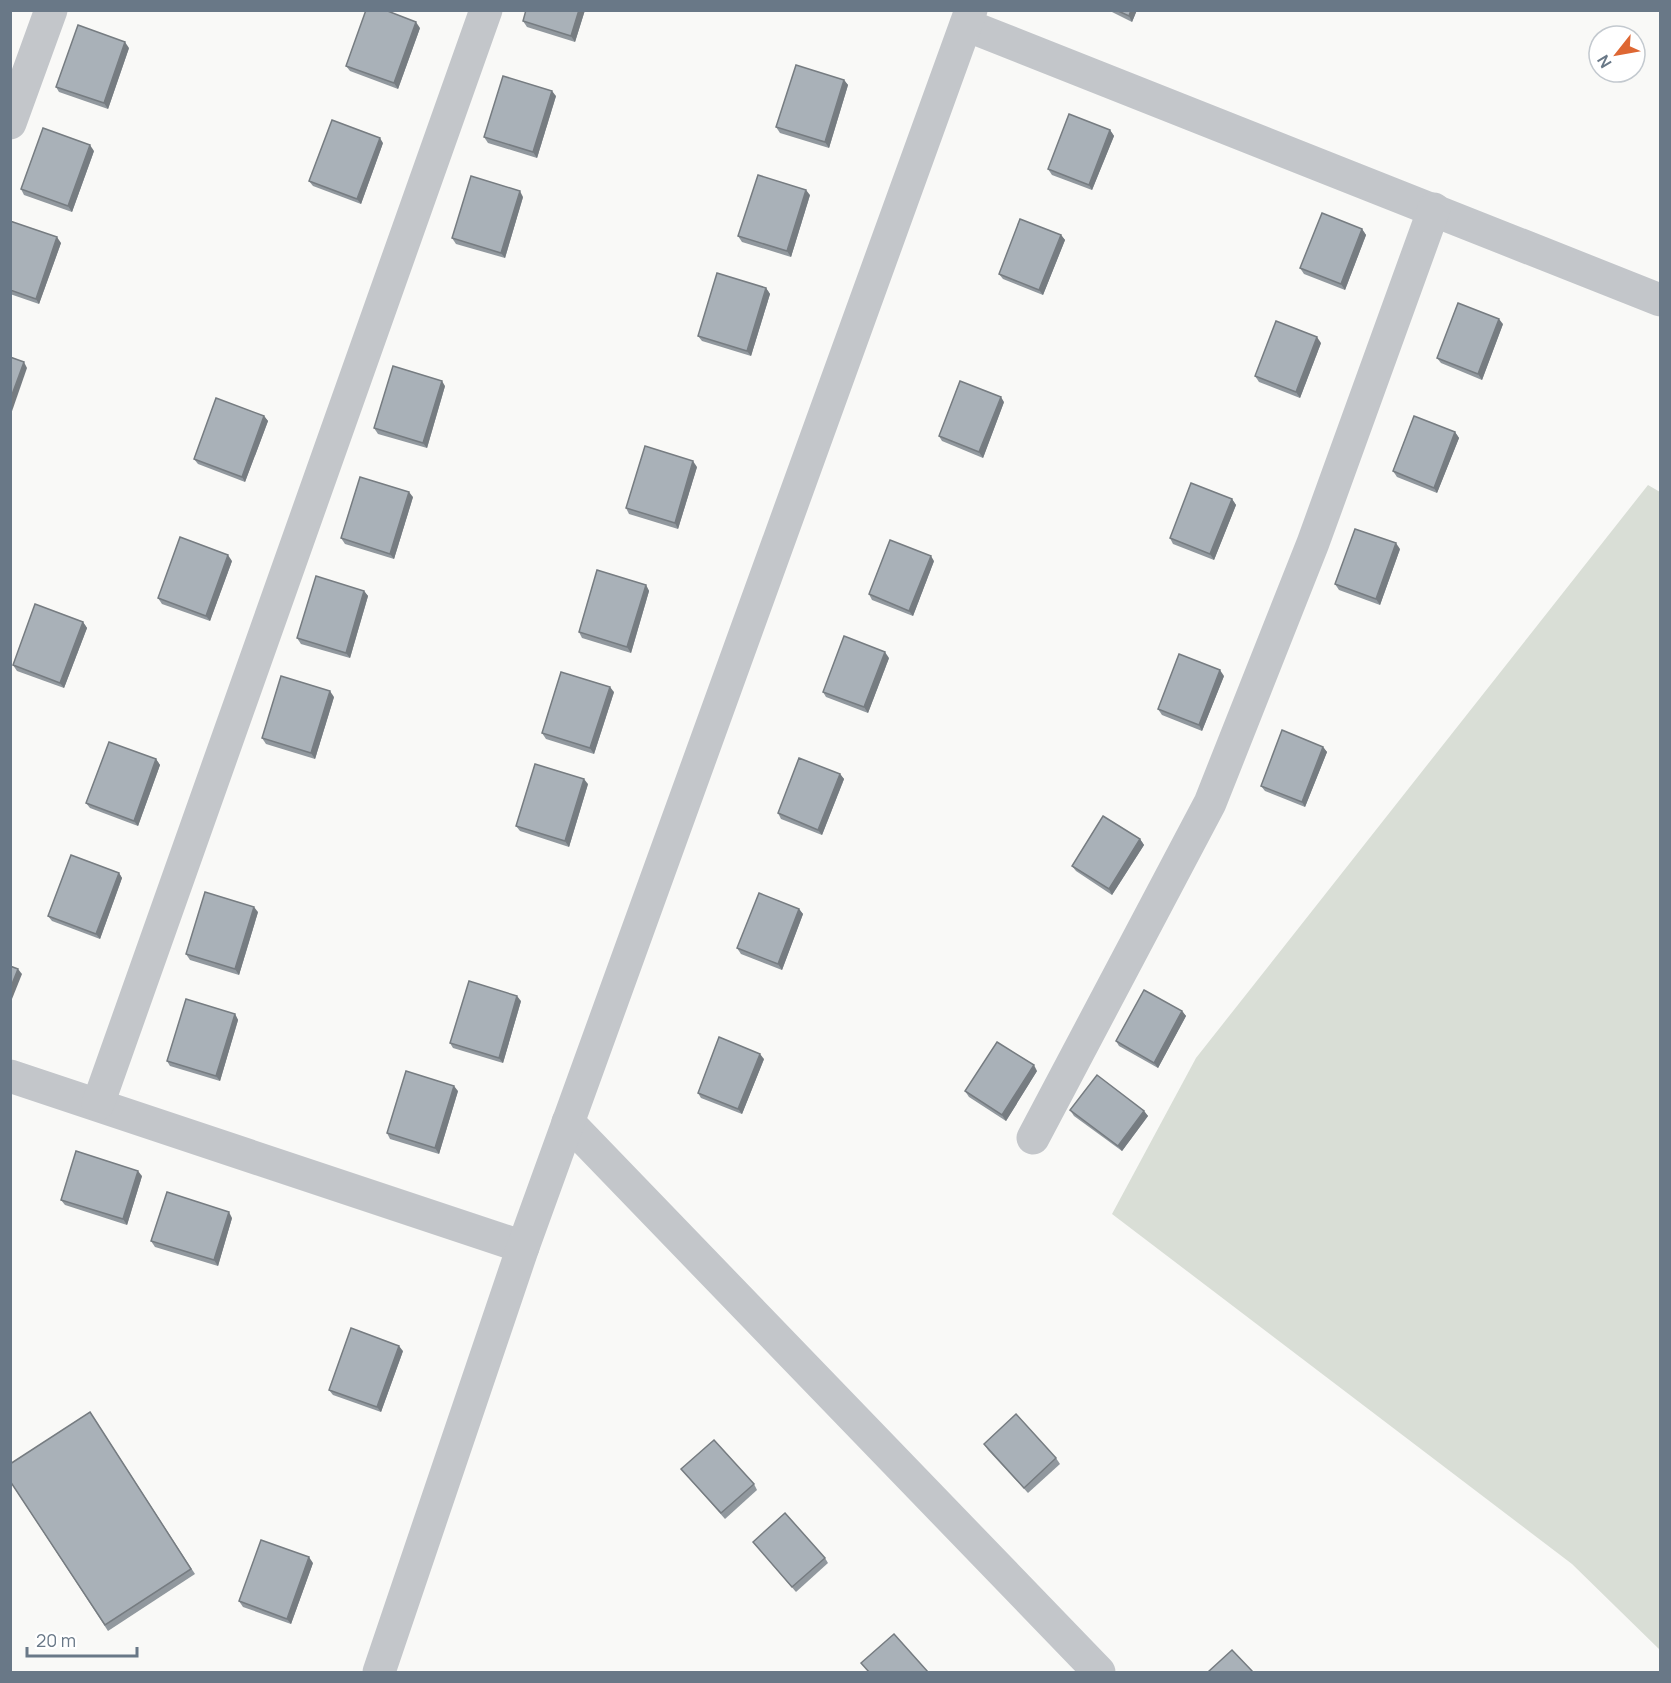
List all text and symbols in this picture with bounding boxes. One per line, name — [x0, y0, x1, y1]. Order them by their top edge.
north arrow — [1587, 24, 1647, 84]
text: N — [1592, 51, 1617, 72]
scale bar — [27, 1620, 136, 1658]
text: 20 m — [36, 1628, 76, 1652]

